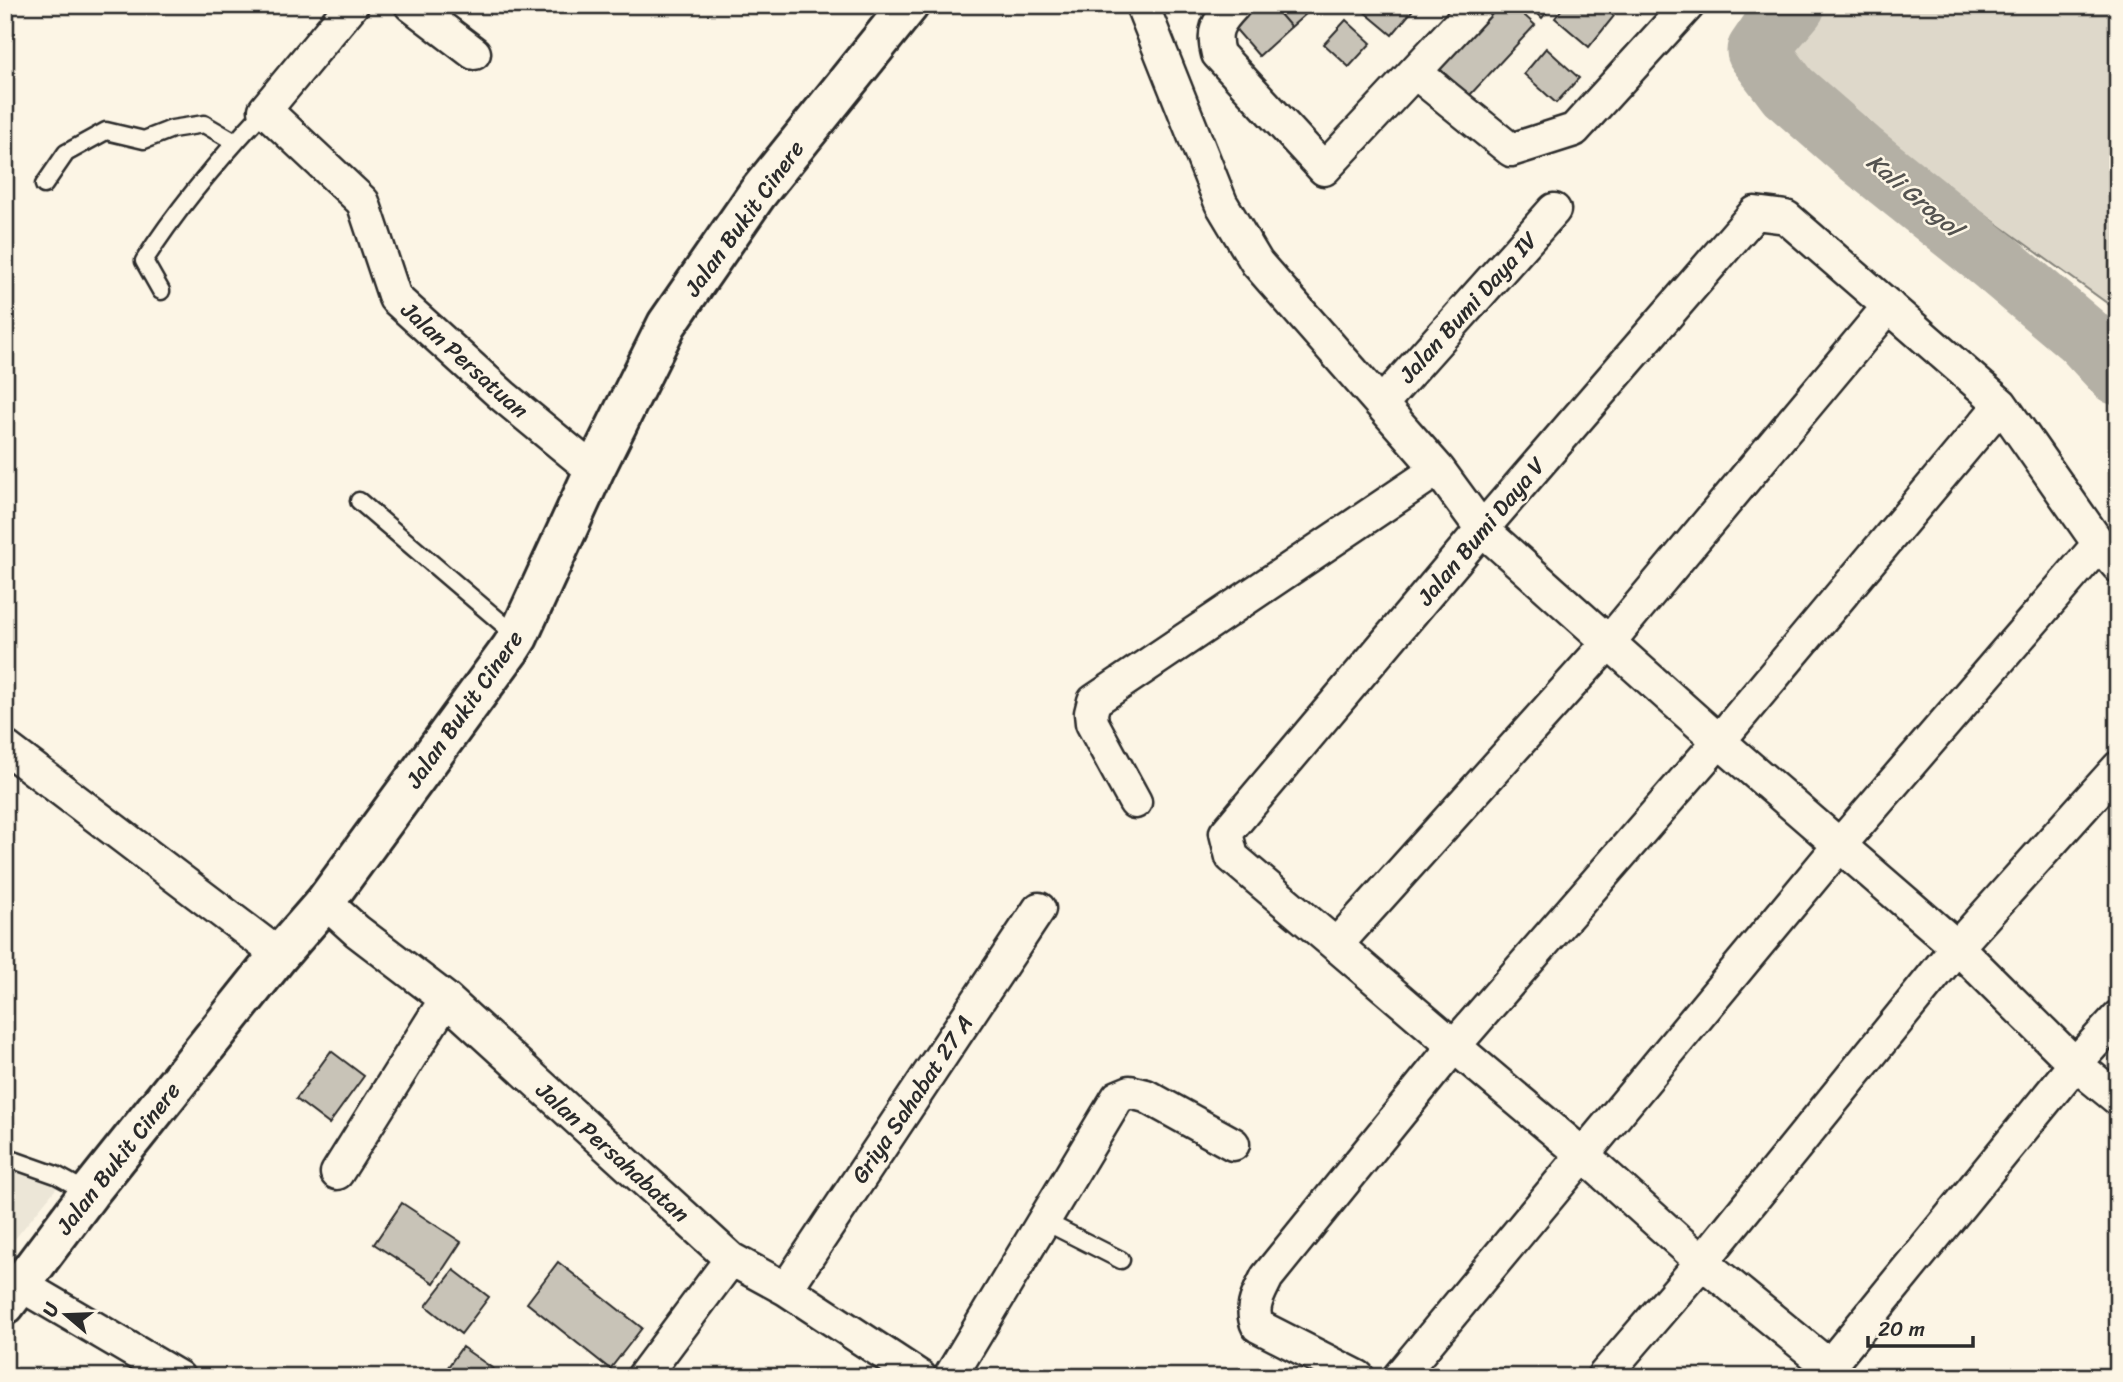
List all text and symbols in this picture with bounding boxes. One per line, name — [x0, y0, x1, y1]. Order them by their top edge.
street label: Jalan Bukit Cinere — [673, 131, 816, 306]
water label: Kali Grogol — [1857, 142, 1975, 251]
street label: Jalan Bumi Daya IV — [1388, 222, 1549, 394]
street label: Jalan Persatuan — [390, 290, 539, 430]
street label: Jalan Bumi Daya V — [1406, 447, 1557, 616]
street label: Jalan Bukit Cinere — [394, 621, 534, 798]
street label: Griya Sahabat 27 A — [840, 1006, 984, 1192]
street label: Jalan Persahabatan — [525, 1071, 699, 1233]
street label: Jalan Bukit Cinere — [45, 1073, 192, 1245]
north arrow — [32, 1280, 102, 1350]
text: U — [33, 1297, 69, 1321]
scale bar — [1868, 1305, 1972, 1349]
text: 20 m — [1878, 1310, 1925, 1348]

